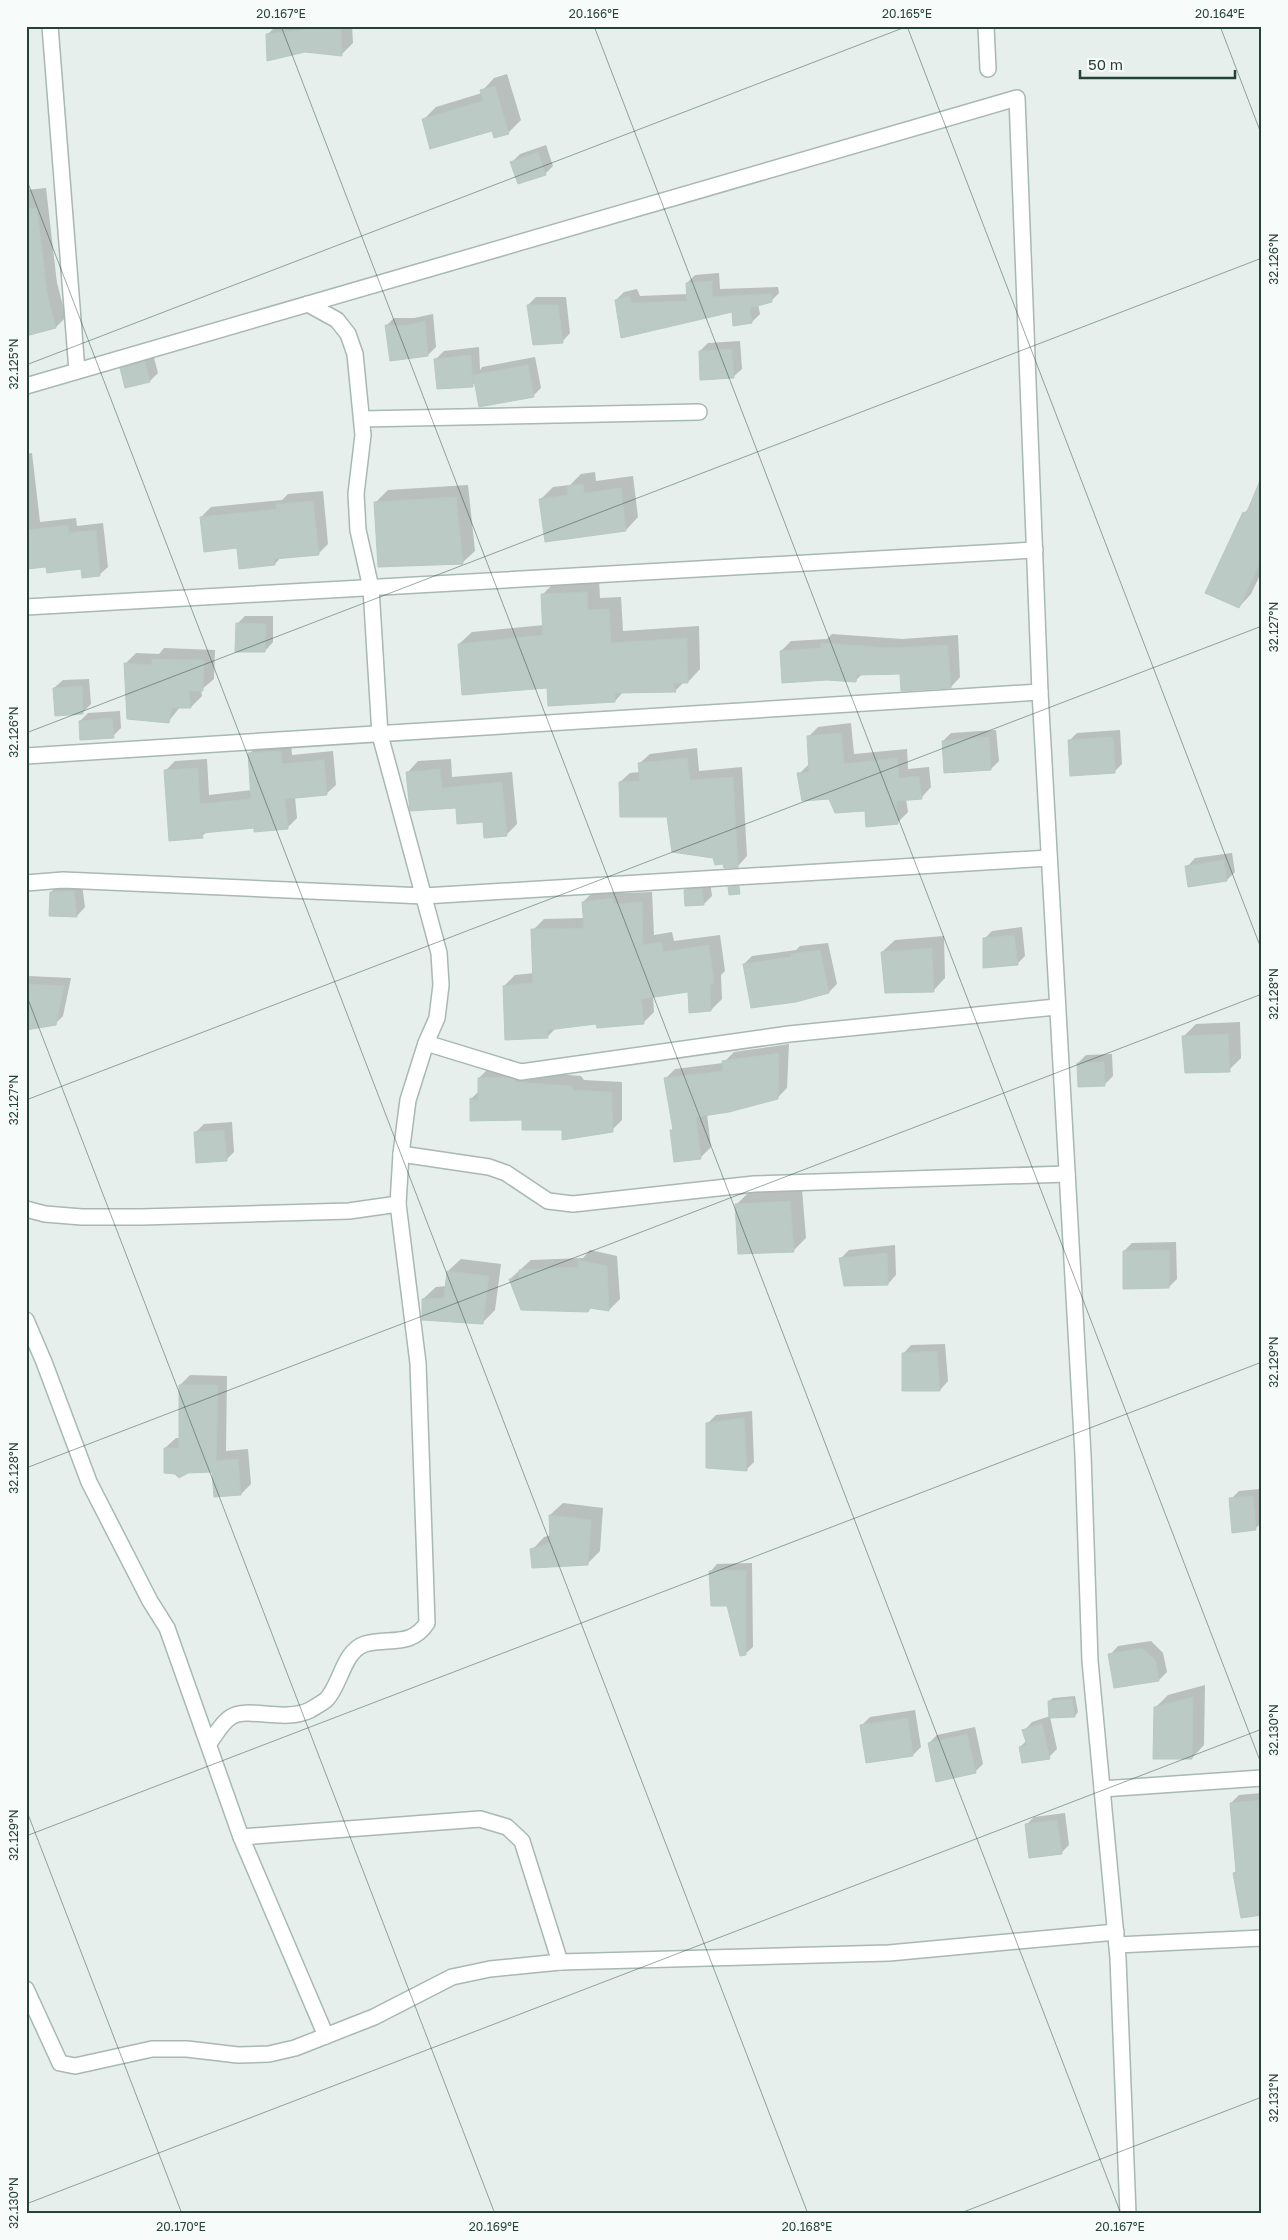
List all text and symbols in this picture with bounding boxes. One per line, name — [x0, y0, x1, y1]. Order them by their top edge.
text: 20.167°E — [256, 6, 306, 21]
text: 20.166°E — [569, 6, 619, 21]
text: 20.165°E — [882, 6, 932, 21]
text: 20.164°E — [1195, 6, 1245, 21]
scale bar — [1080, 48, 1236, 80]
text: 50 m — [1088, 55, 1123, 73]
text: 32.126°N — [1266, 233, 1281, 285]
text: 32.125°N — [6, 338, 21, 390]
text: 32.127°N — [1266, 602, 1281, 652]
text: 32.126°N — [6, 706, 21, 758]
text: 32.128°N — [1266, 968, 1281, 1020]
text: 32.127°N — [6, 1075, 21, 1125]
text: 32.129°N — [1266, 1336, 1281, 1388]
text: 32.128°N — [6, 1442, 21, 1494]
text: 32.130°N — [1266, 1704, 1281, 1756]
text: 32.129°N — [6, 1809, 21, 1861]
text: 32.131°N — [1266, 2073, 1281, 2123]
text: 32.130°N — [6, 2177, 21, 2229]
text: 20.170°E — [156, 2219, 206, 2234]
text: 20.169°E — [469, 2219, 519, 2234]
text: 20.168°E — [782, 2219, 832, 2234]
text: 20.167°E — [1095, 2219, 1145, 2234]

